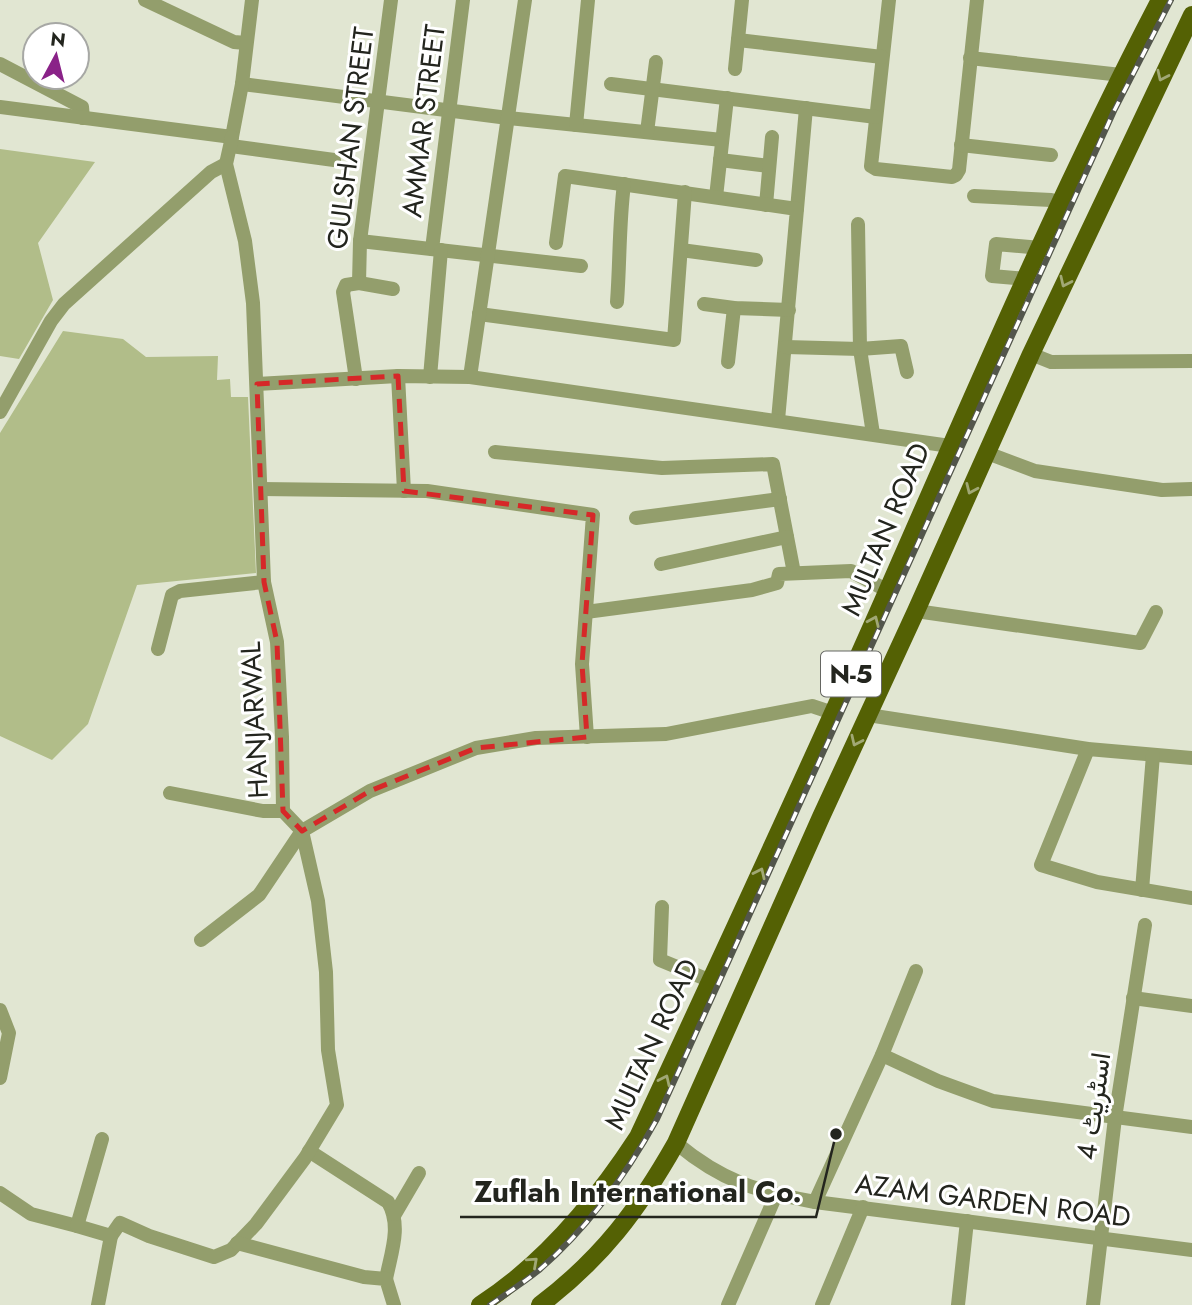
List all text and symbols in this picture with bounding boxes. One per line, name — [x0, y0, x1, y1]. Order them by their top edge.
north arrow — [21, 21, 91, 91]
street label: AMMAR STREET — [391, 22, 456, 220]
text: N — [49, 25, 67, 54]
street label: GULSHAN STREET — [317, 25, 384, 252]
one-way arrow — [1156, 69, 1170, 82]
one-way arrow — [1059, 275, 1073, 287]
street label: MULTAN ROAD — [831, 436, 940, 622]
one-way arrow — [965, 482, 979, 494]
one-way arrow — [866, 616, 880, 628]
street label: HANJARWAL — [230, 640, 279, 799]
road number: N-5 — [821, 652, 881, 696]
one-way arrow — [850, 734, 864, 746]
one-way arrow — [752, 868, 766, 880]
street label: MULTAN ROAD — [594, 952, 709, 1136]
street label: اسٹریٹ 4 — [1066, 1050, 1121, 1163]
one-way arrow — [657, 1075, 671, 1087]
street label: AZAM GARDEN ROAD — [853, 1163, 1133, 1238]
callout: Zuflah International Co. — [460, 1166, 816, 1217]
text: Zuflah International Co. — [474, 1170, 802, 1213]
one-way arrow — [524, 1258, 537, 1270]

